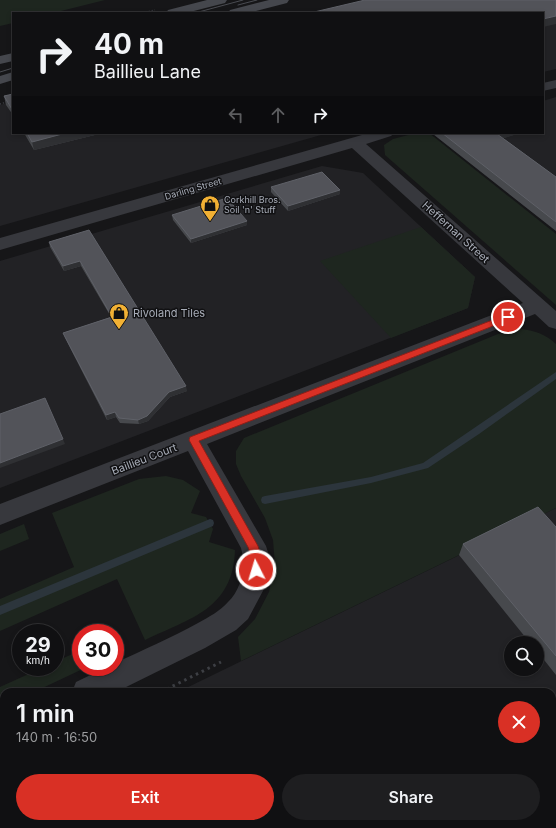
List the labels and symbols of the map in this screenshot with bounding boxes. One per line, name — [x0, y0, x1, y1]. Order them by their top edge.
street label: Darling Street — [163, 175, 222, 202]
shop icon: Corkhill Bros. Soil 'n' Stuff — [199, 194, 221, 222]
place label: Corkhill Bros. Soil 'n' Stuff — [224, 194, 281, 215]
street label: Heffernan Street — [419, 198, 493, 266]
pin — [491, 300, 525, 334]
shop icon: Rivoland Tiles — [108, 302, 130, 330]
place label: Rivoland Tiles — [133, 306, 205, 320]
street label: Baillieu Court — [109, 440, 179, 478]
position arrow — [235, 549, 277, 591]
speed limit sign: 30 — [72, 624, 124, 676]

